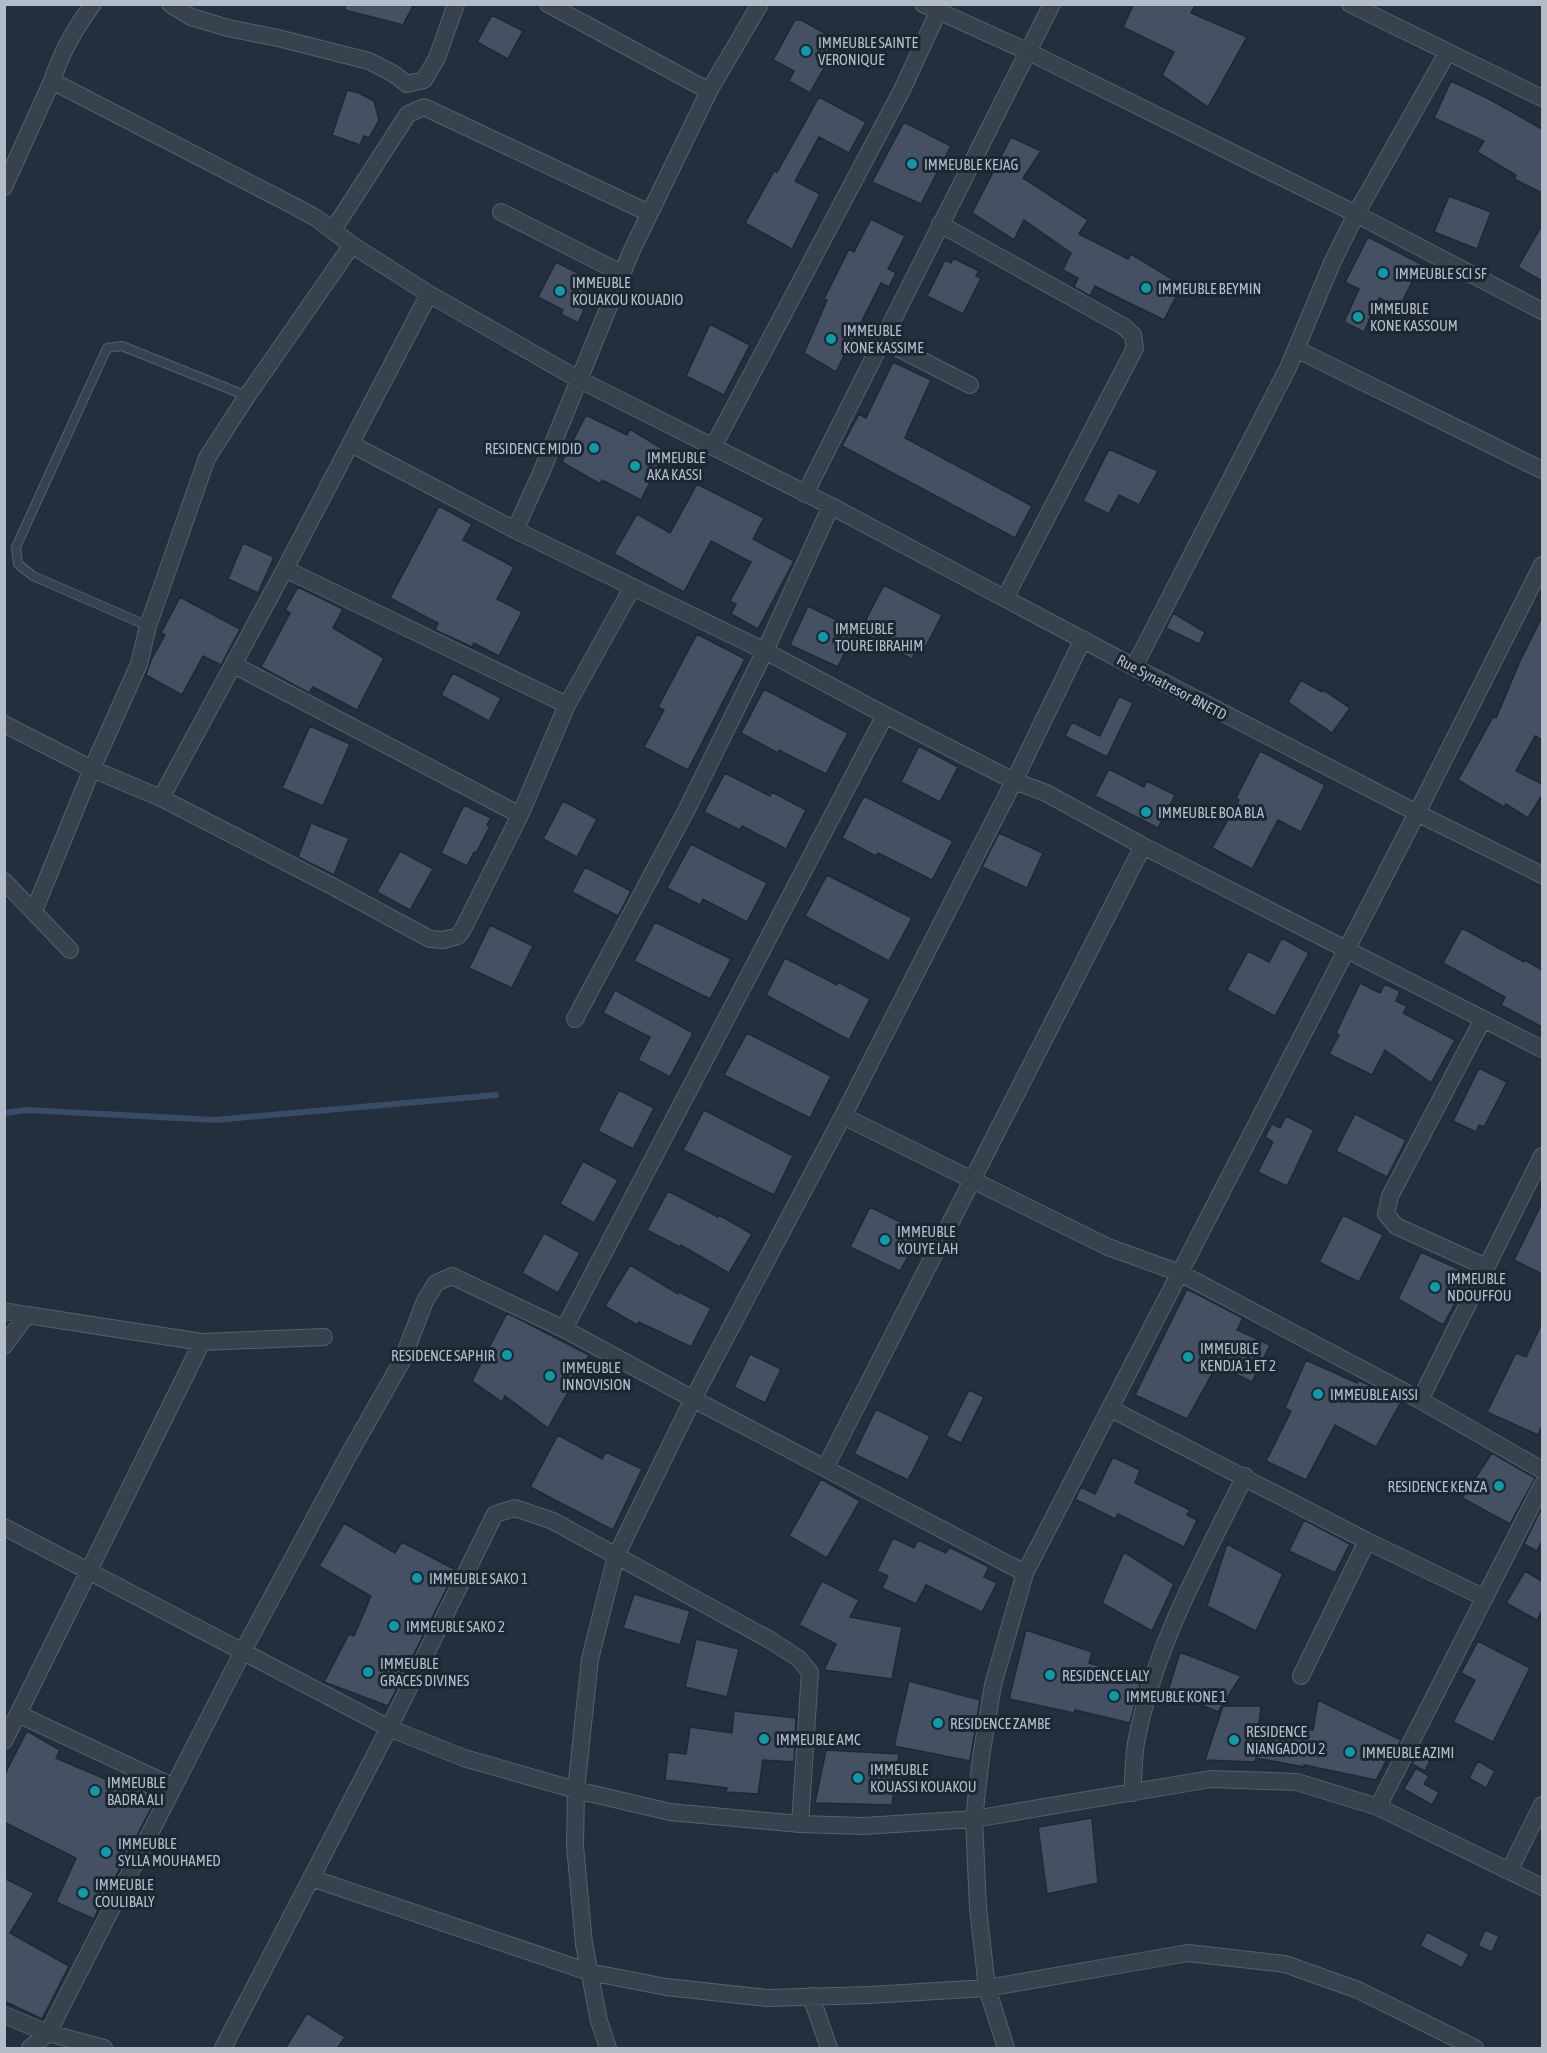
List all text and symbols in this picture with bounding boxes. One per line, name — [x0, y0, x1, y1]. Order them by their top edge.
place label: IMMEUBLE SAINTE VERONIQUE — [818, 34, 918, 68]
marker: IMMEUBLE SAINTE VERONIQUE — [799, 44, 813, 58]
place label: IMMEUBLE KEJAG — [924, 156, 1018, 173]
marker: IMMEUBLE KEJAG — [905, 157, 919, 171]
place label: IMMEUBLE SCI SF — [1395, 265, 1487, 282]
marker: IMMEUBLE SCI SF — [1376, 266, 1390, 280]
place label: IMMEUBLE KOUAKOU KOUADIO — [572, 274, 684, 308]
place label: IMMEUBLE BEYMIN — [1158, 280, 1261, 297]
marker: IMMEUBLE BEYMIN — [1139, 281, 1153, 295]
marker: IMMEUBLE KOUAKOU KOUADIO — [553, 284, 567, 298]
place label: IMMEUBLE KONE KASSOUM — [1370, 300, 1458, 334]
marker: IMMEUBLE KONE KASSOUM — [1351, 310, 1365, 324]
place label: IMMEUBLE KONE KASSIME — [843, 322, 924, 356]
marker: IMMEUBLE KONE KASSIME — [824, 332, 838, 346]
place label: RESIDENCE MIDID — [485, 440, 582, 457]
marker: RESIDENCE MIDID — [587, 441, 601, 455]
place label: IMMEUBLE AKA KASSI — [647, 449, 706, 483]
marker: IMMEUBLE AKA KASSI — [628, 459, 642, 473]
place label: IMMEUBLE TOURE IBRAHIM — [835, 620, 923, 654]
marker: IMMEUBLE TOURE IBRAHIM — [816, 630, 830, 644]
street label: Rue Synatresor BNETD — [1114, 651, 1230, 723]
place label: IMMEUBLE BOA BLA — [1158, 804, 1265, 821]
marker: IMMEUBLE BOA BLA — [1139, 805, 1153, 819]
place label: IMMEUBLE KOUYE LAH — [897, 1223, 959, 1257]
marker: IMMEUBLE KOUYE LAH — [878, 1233, 892, 1247]
place label: IMMEUBLE NDOUFFOU — [1447, 1270, 1512, 1304]
marker: IMMEUBLE NDOUFFOU — [1428, 1280, 1442, 1294]
place label: IMMEUBLE KENDJA 1 ET 2 — [1200, 1340, 1276, 1374]
place label: RESIDENCE SAPHIR — [391, 1347, 495, 1364]
marker: RESIDENCE SAPHIR — [500, 1348, 514, 1362]
marker: IMMEUBLE KENDJA 1 ET 2 — [1181, 1350, 1195, 1364]
place label: IMMEUBLE INNOVISION — [562, 1359, 631, 1393]
marker: IMMEUBLE INNOVISION — [543, 1369, 557, 1383]
place label: IMMEUBLE AISSI — [1330, 1386, 1418, 1403]
marker: IMMEUBLE AISSI — [1311, 1387, 1325, 1401]
place label: RESIDENCE KENZA — [1387, 1478, 1488, 1495]
marker: RESIDENCE KENZA — [1492, 1479, 1506, 1493]
place label: IMMEUBLE SAKO 1 — [429, 1570, 528, 1587]
marker: IMMEUBLE SAKO 1 — [410, 1571, 424, 1585]
place label: IMMEUBLE SAKO 2 — [406, 1618, 505, 1635]
marker: IMMEUBLE SAKO 2 — [387, 1619, 401, 1633]
place label: IMMEUBLE GRACES DIVINES — [380, 1655, 469, 1689]
marker: IMMEUBLE GRACES DIVINES — [361, 1665, 375, 1679]
place label: RESIDENCE LALY — [1062, 1667, 1150, 1684]
marker: RESIDENCE LALY — [1043, 1668, 1057, 1682]
place label: IMMEUBLE KONE 1 — [1126, 1688, 1227, 1705]
marker: IMMEUBLE KONE 1 — [1107, 1689, 1121, 1703]
place label: RESIDENCE ZAMBE — [950, 1715, 1051, 1732]
marker: RESIDENCE ZAMBE — [931, 1716, 945, 1730]
place label: RESIDENCE NIANGADOU 2 — [1246, 1723, 1325, 1757]
place label: IMMEUBLE AMC — [776, 1731, 861, 1748]
marker: IMMEUBLE AMC — [757, 1732, 771, 1746]
marker: RESIDENCE NIANGADOU 2 — [1227, 1733, 1241, 1747]
place label: IMMEUBLE AZIMI — [1362, 1744, 1454, 1761]
marker: IMMEUBLE AZIMI — [1343, 1745, 1357, 1759]
place label: IMMEUBLE KOUASSI KOUAKOU — [870, 1761, 977, 1795]
marker: IMMEUBLE KOUASSI KOUAKOU — [851, 1771, 865, 1785]
place label: IMMEUBLE BADRA ALI — [107, 1774, 166, 1808]
marker: IMMEUBLE BADRA ALI — [88, 1784, 102, 1798]
place label: IMMEUBLE SYLLA MOUHAMED — [118, 1835, 221, 1869]
marker: IMMEUBLE SYLLA MOUHAMED — [99, 1845, 113, 1859]
place label: IMMEUBLE COULIBALY — [95, 1876, 155, 1910]
marker: IMMEUBLE COULIBALY — [76, 1886, 90, 1900]

